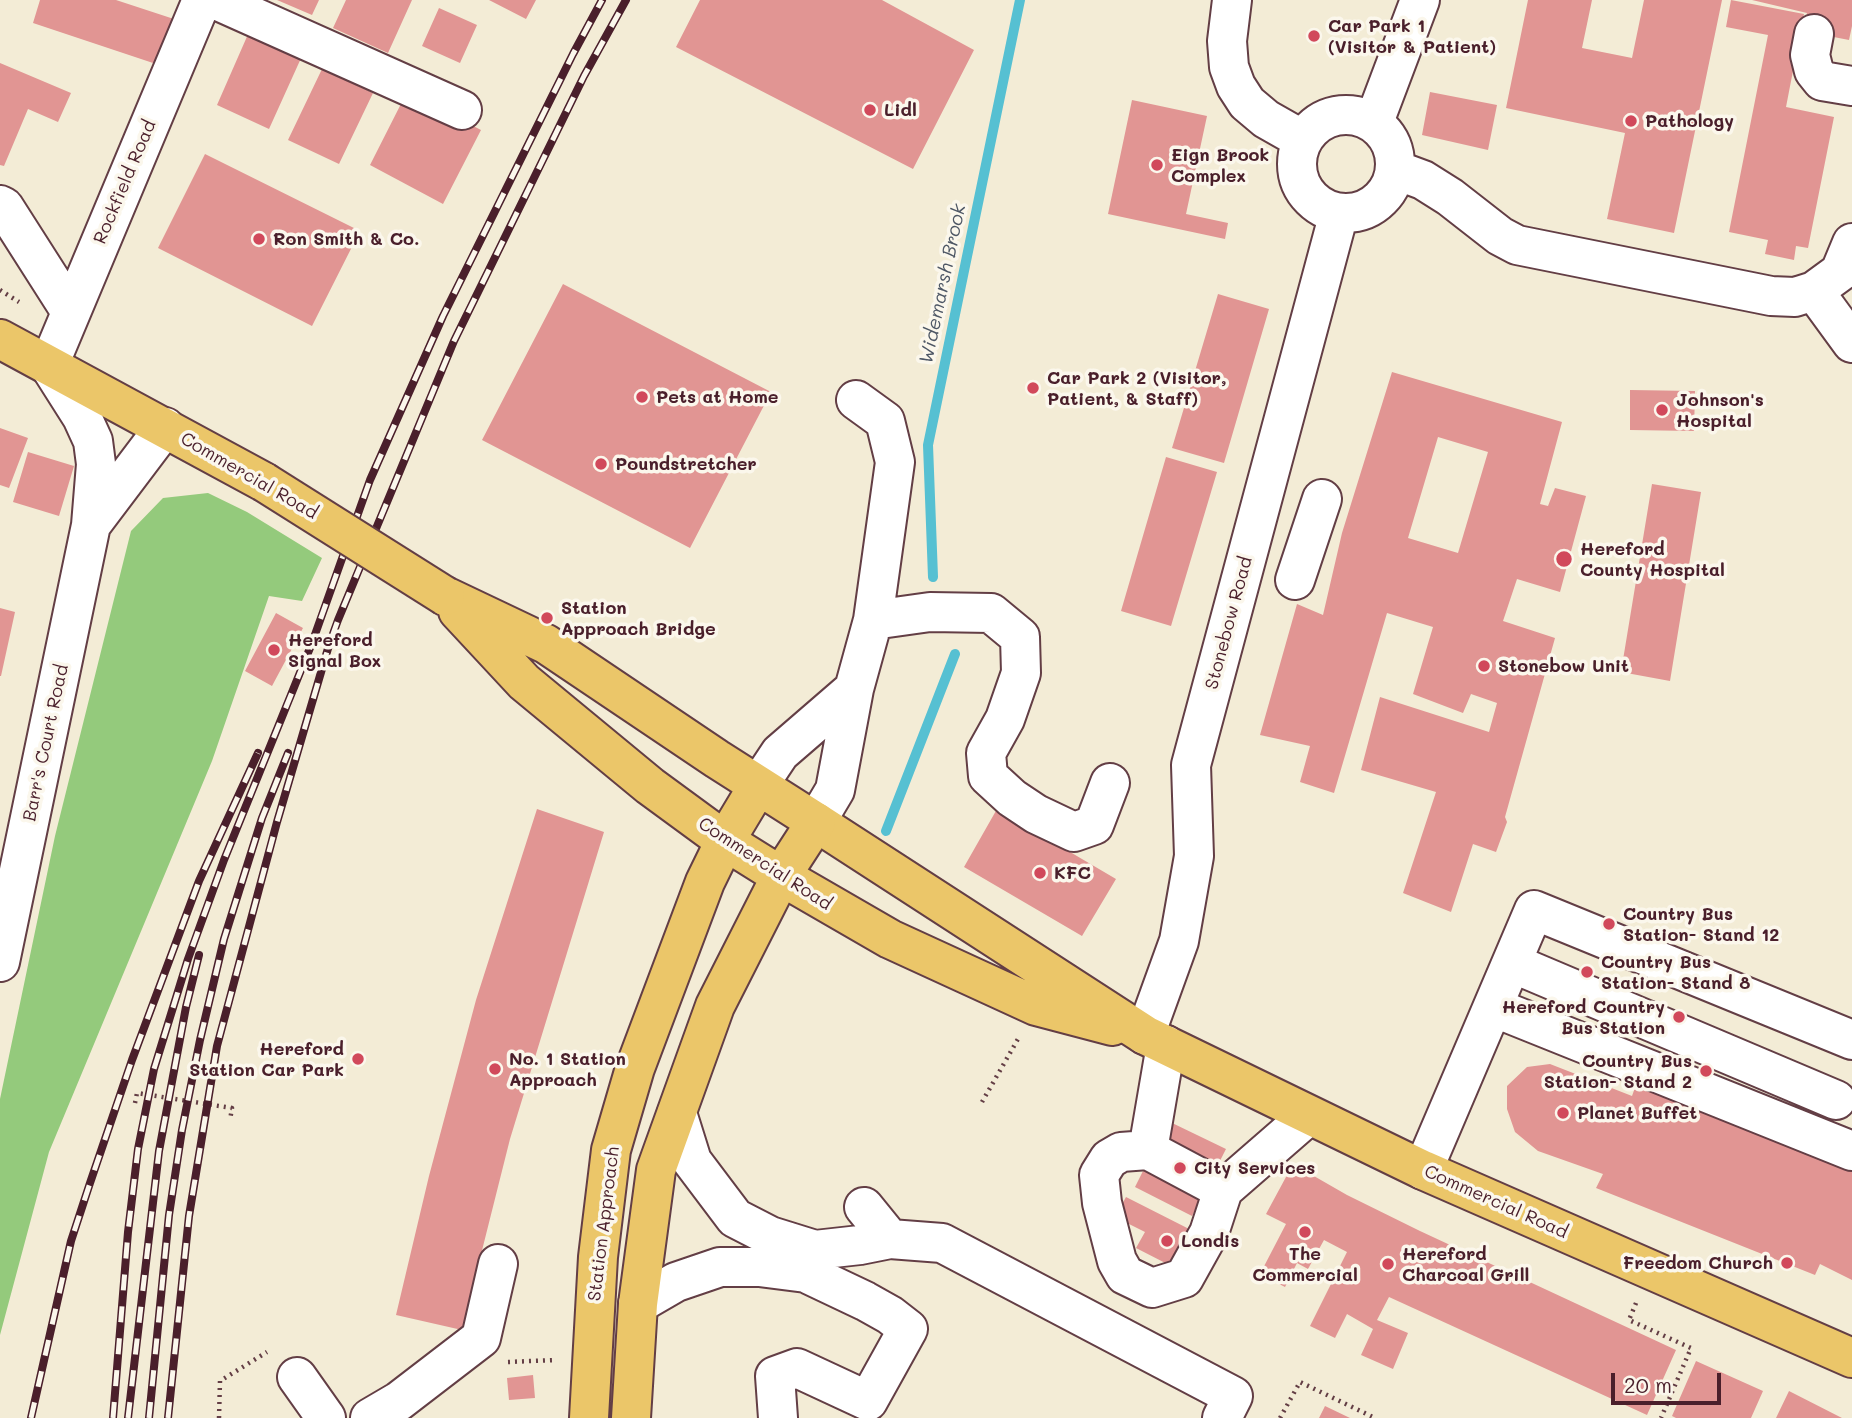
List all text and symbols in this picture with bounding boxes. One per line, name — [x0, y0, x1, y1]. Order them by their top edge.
place label: Car Park 1 (Visitor & Patient) — [1328, 15, 1496, 58]
marker: Car Park 1 (Visitor & Patient) — [1306, 28, 1322, 44]
place label: Lidl — [884, 99, 917, 121]
marker: Lidl — [862, 102, 878, 118]
place label: Pathology — [1645, 110, 1734, 132]
marker: Pathology — [1623, 113, 1639, 129]
street label: Rockfield Road — [89, 117, 161, 247]
place label: Eign Brook Complex — [1171, 144, 1269, 186]
marker: Eign Brook Complex — [1149, 157, 1165, 173]
water label: Widemarsh Brook — [915, 202, 971, 366]
place label: Ron Smith & Co. — [273, 228, 420, 250]
marker: Ron Smith & Co. — [251, 231, 267, 247]
place label: Car Park 2 (Visitor, Patient, & Staff) — [1047, 367, 1226, 410]
marker: Car Park 2 (Visitor, Patient, & Staff) — [1025, 380, 1041, 396]
place label: Pets at Home — [656, 386, 779, 408]
marker: Pets at Home — [634, 389, 650, 405]
place label: Johnson's Hospital — [1676, 389, 1764, 432]
marker: Johnson's Hospital — [1654, 402, 1670, 418]
street label: Commercial Road — [177, 428, 321, 524]
place label: Poundstretcher — [615, 453, 757, 475]
marker: Poundstretcher — [593, 456, 609, 472]
place label: Hereford County Hospital — [1580, 538, 1725, 580]
marker: Hereford County Hospital — [1554, 549, 1574, 569]
street label: Stonebow Road — [1201, 554, 1257, 692]
place label: Station Approach Bridge — [561, 597, 716, 640]
marker: Station Approach Bridge — [539, 610, 555, 626]
place label: Hereford Signal Box — [288, 629, 381, 672]
marker: Hereford Signal Box — [266, 642, 282, 658]
place label: Stonebow Unit — [1498, 655, 1629, 677]
marker: Stonebow Unit — [1476, 658, 1492, 674]
street label: Barr's Court Road — [19, 663, 73, 823]
street label: Commercial Road — [694, 813, 836, 915]
place label: KFC — [1054, 862, 1091, 884]
marker: KFC — [1032, 865, 1048, 881]
place label: Country Bus Station- Stand 12 — [1623, 903, 1779, 946]
marker: Country Bus Station- Stand 12 — [1601, 916, 1617, 932]
place label: Country Bus Station- Stand 8 — [1601, 951, 1750, 993]
marker: Country Bus Station- Stand 8 — [1579, 964, 1595, 980]
place label: Hereford Country Bus Station — [1502, 996, 1665, 1038]
marker: Hereford Country Bus Station — [1671, 1009, 1687, 1025]
place label: Hereford Station Car Park — [189, 1038, 344, 1080]
place label: No. 1 Station Approach — [509, 1048, 626, 1090]
place label: Country Bus Station- Stand 2 — [1544, 1050, 1692, 1092]
marker: Hereford Station Car Park — [350, 1051, 366, 1067]
marker: No. 1 Station Approach — [487, 1061, 503, 1077]
marker: Country Bus Station- Stand 2 — [1698, 1063, 1714, 1079]
place label: Planet Buffet — [1577, 1102, 1697, 1124]
marker: Planet Buffet — [1555, 1105, 1571, 1121]
street label: Station Approach — [584, 1146, 624, 1302]
place label: City Services — [1194, 1157, 1315, 1179]
marker: City Services — [1172, 1160, 1188, 1176]
street label: Commercial Road — [1421, 1161, 1571, 1243]
marker: The Commercial — [1297, 1224, 1313, 1240]
place label: Londis — [1181, 1230, 1239, 1252]
marker: Londis — [1159, 1233, 1175, 1249]
place label: The Commercial — [1252, 1243, 1358, 1286]
place label: Hereford Charcoal Grill — [1402, 1243, 1529, 1286]
place label: Freedom Church — [1623, 1252, 1773, 1274]
marker: Freedom Church — [1779, 1255, 1795, 1271]
marker: Hereford Charcoal Grill — [1380, 1256, 1396, 1272]
scale bar — [1614, 1358, 1724, 1402]
text: 20 m — [1624, 1371, 1672, 1398]

